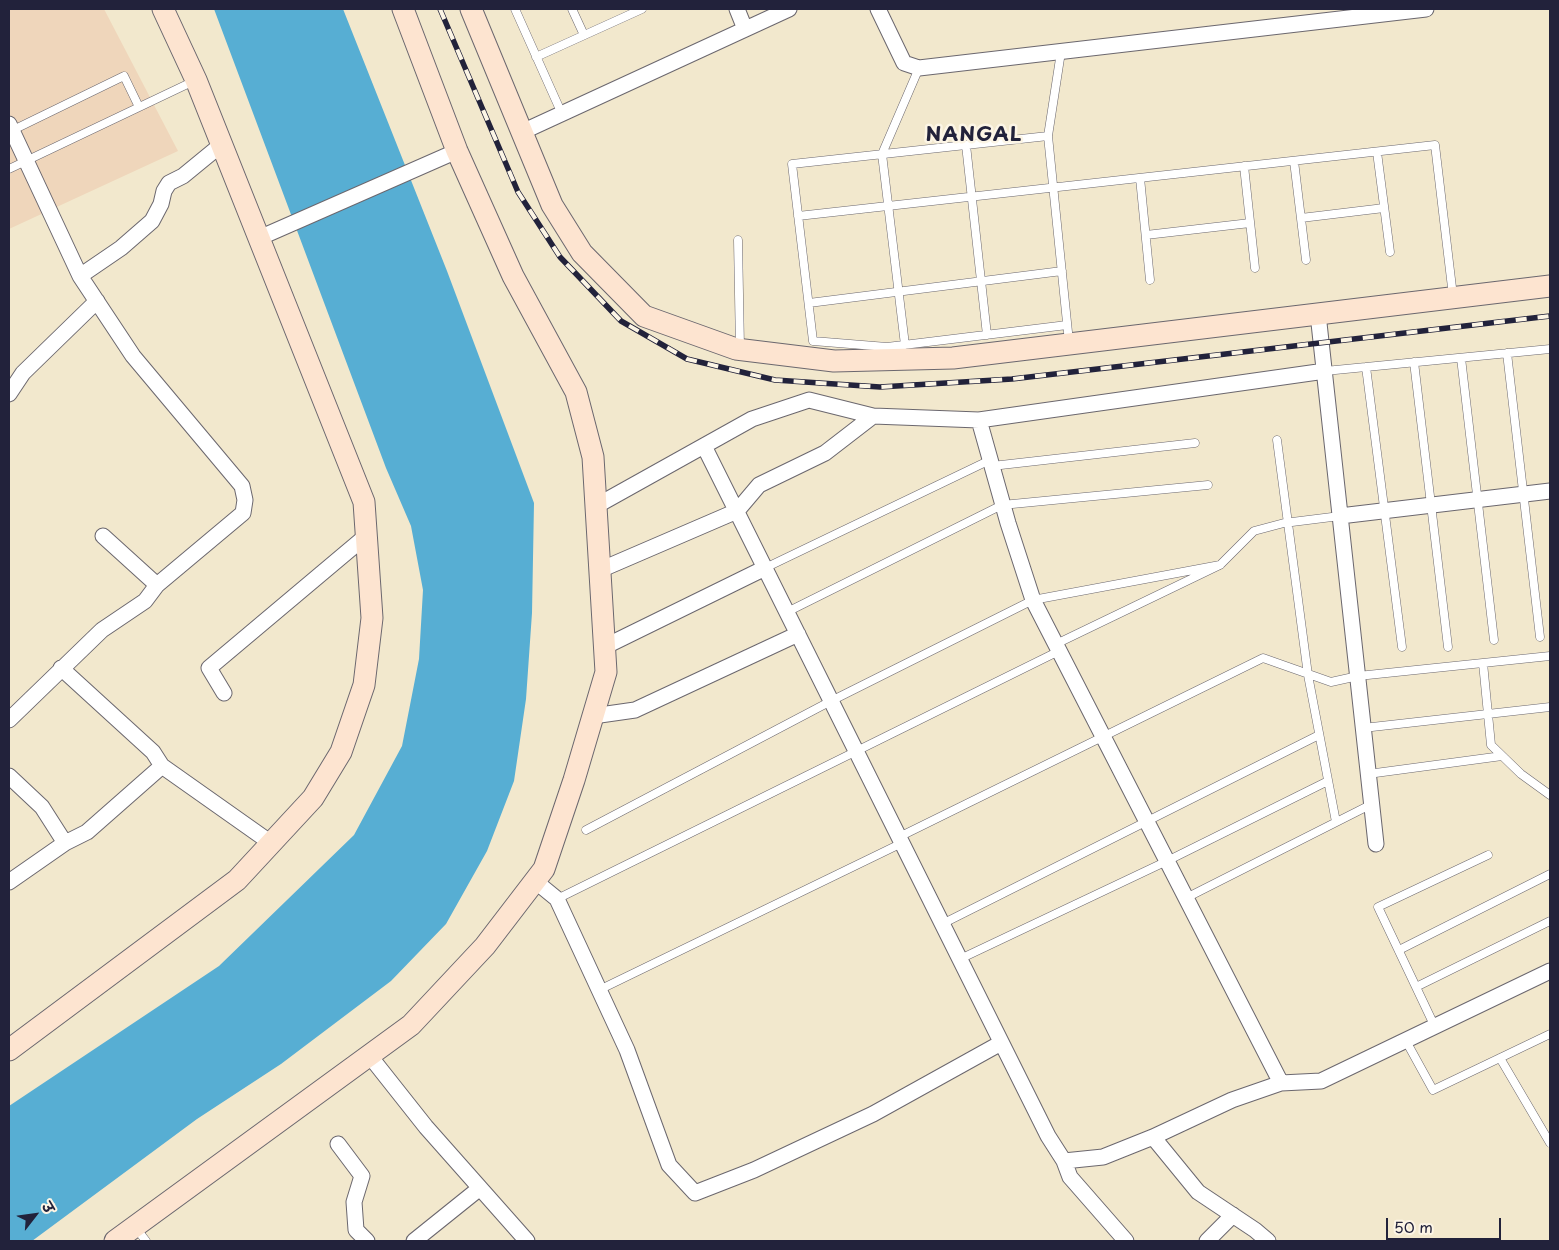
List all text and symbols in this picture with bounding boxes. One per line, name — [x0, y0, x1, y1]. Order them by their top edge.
district label: NANGAL — [925, 123, 1023, 147]
north arrow — [10, 1190, 60, 1240]
text: उ — [37, 1198, 60, 1217]
scale bar — [1389, 1208, 1504, 1240]
text: 50 m — [1394, 1215, 1433, 1238]

